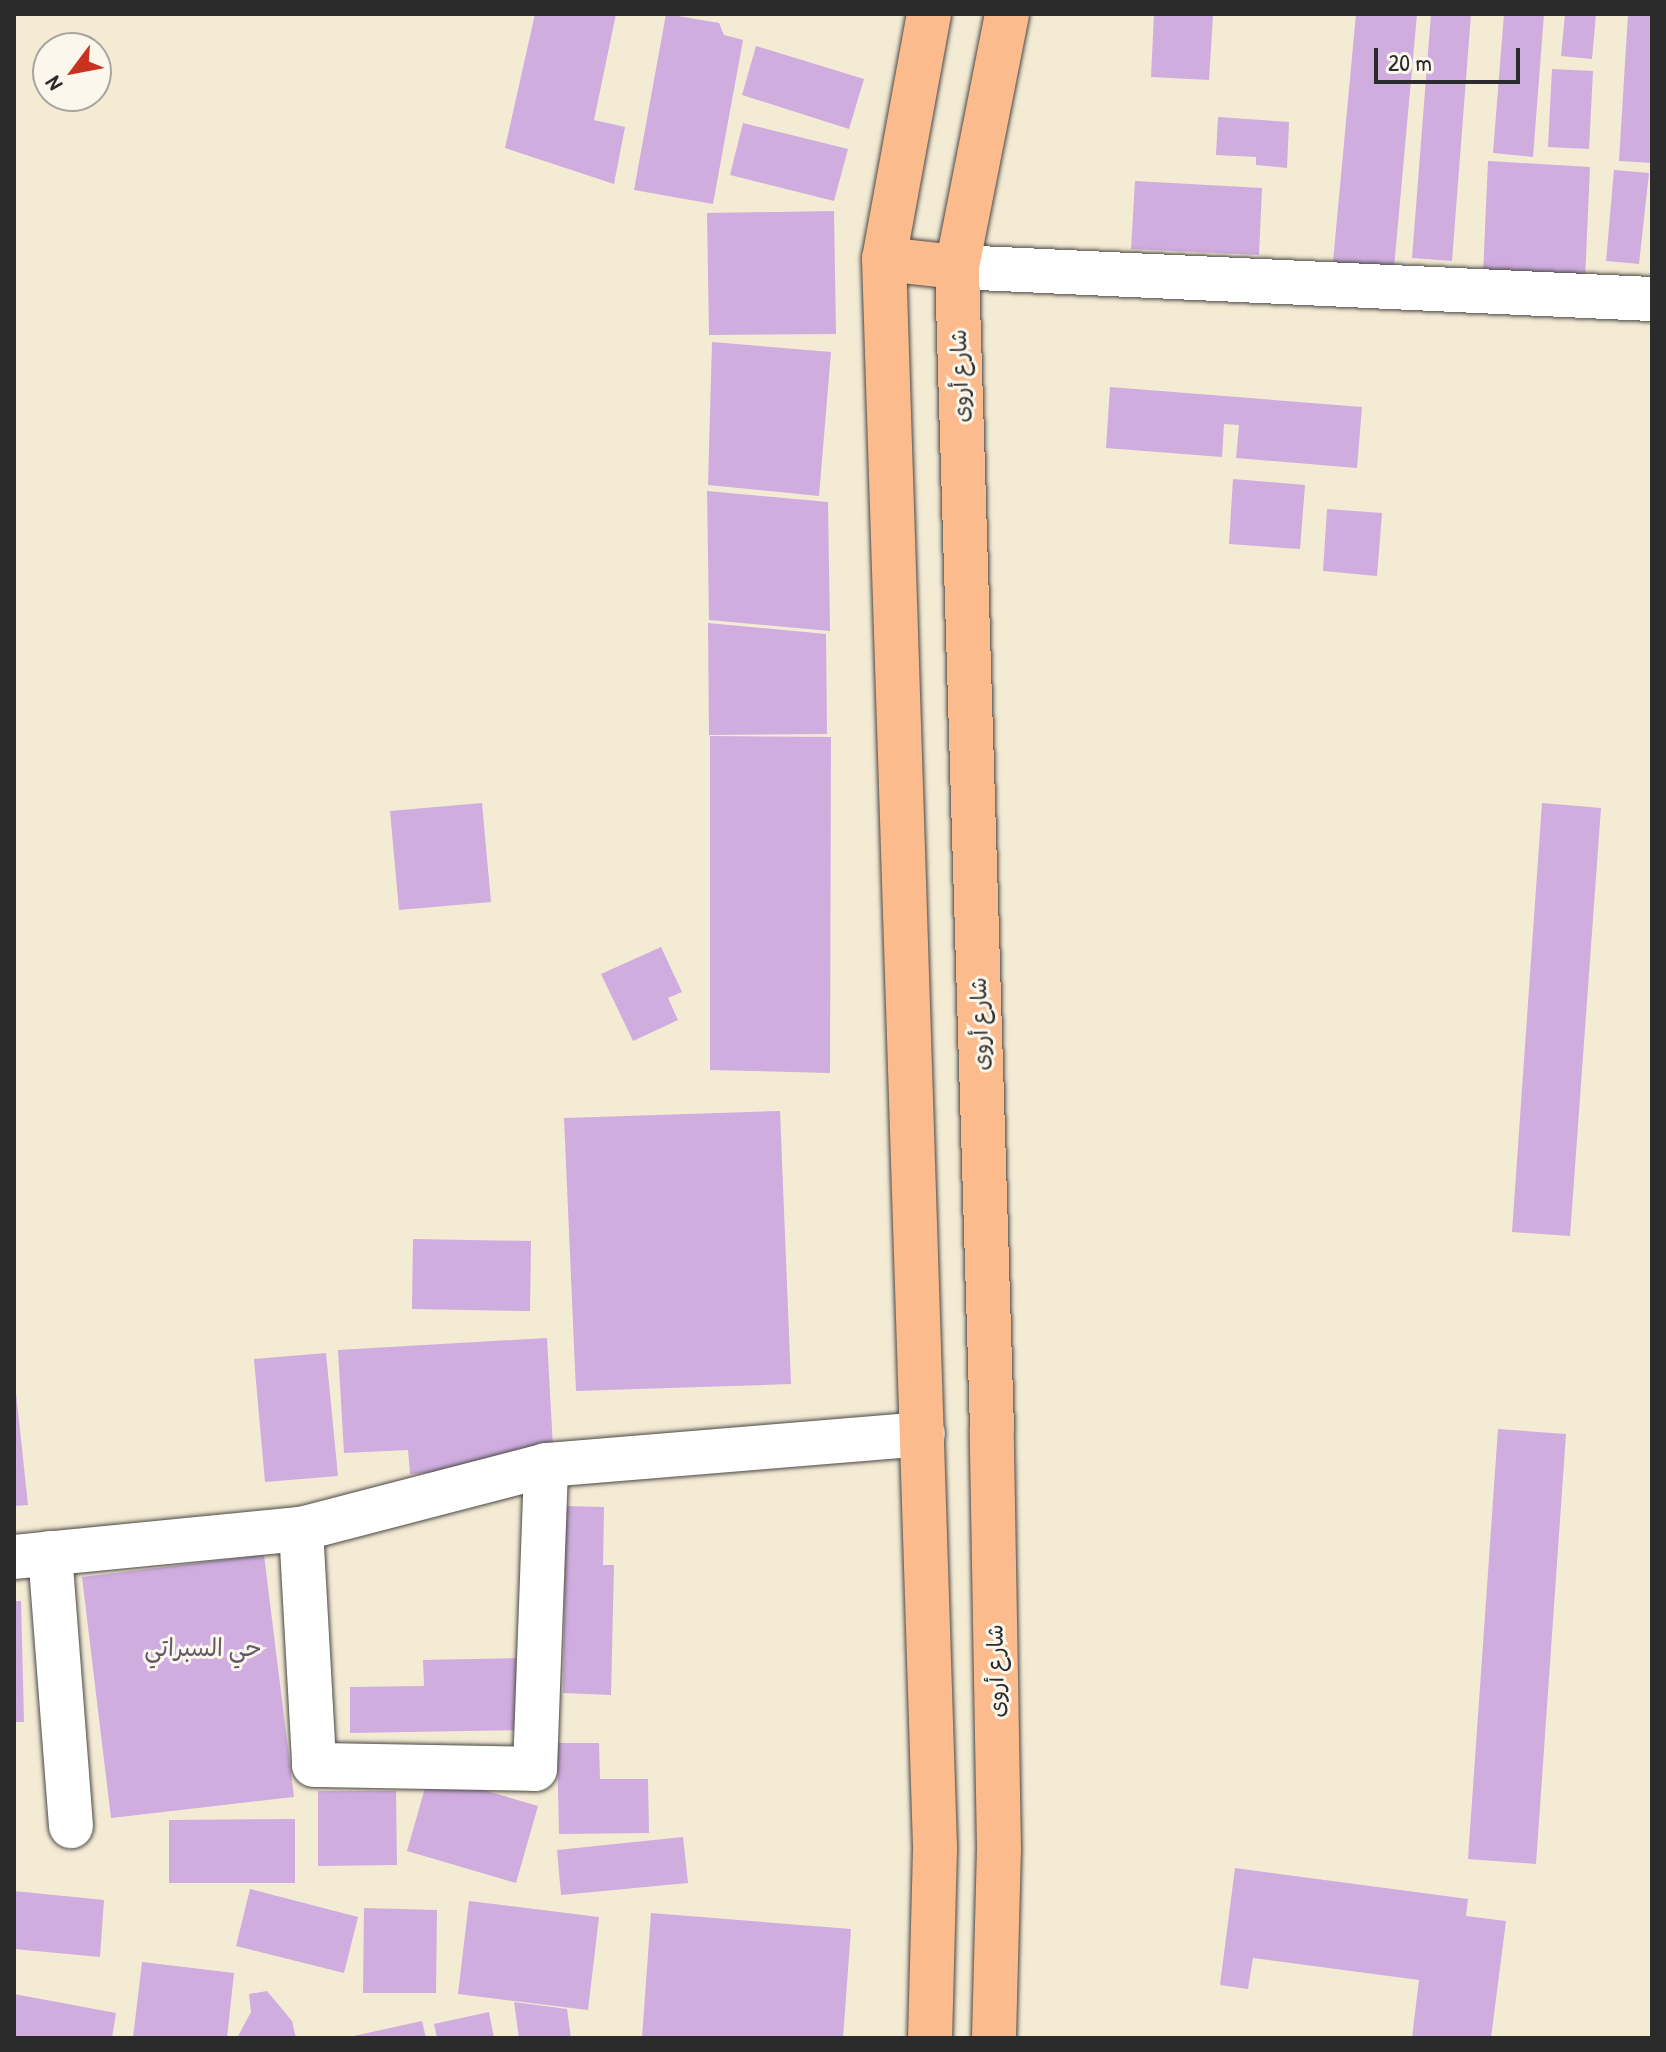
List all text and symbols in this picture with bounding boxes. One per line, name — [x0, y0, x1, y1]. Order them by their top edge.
north arrow — [32, 32, 112, 112]
scale bar — [1378, 32, 1524, 82]
text: 20 m — [1388, 46, 1432, 78]
text: N — [38, 71, 69, 97]
street label: شارع أروى — [945, 329, 975, 423]
street label: شارع أروى — [965, 977, 995, 1071]
street label: شارع أروى — [982, 1624, 1010, 1718]
district label: حي السبراتي — [144, 1634, 262, 1662]

